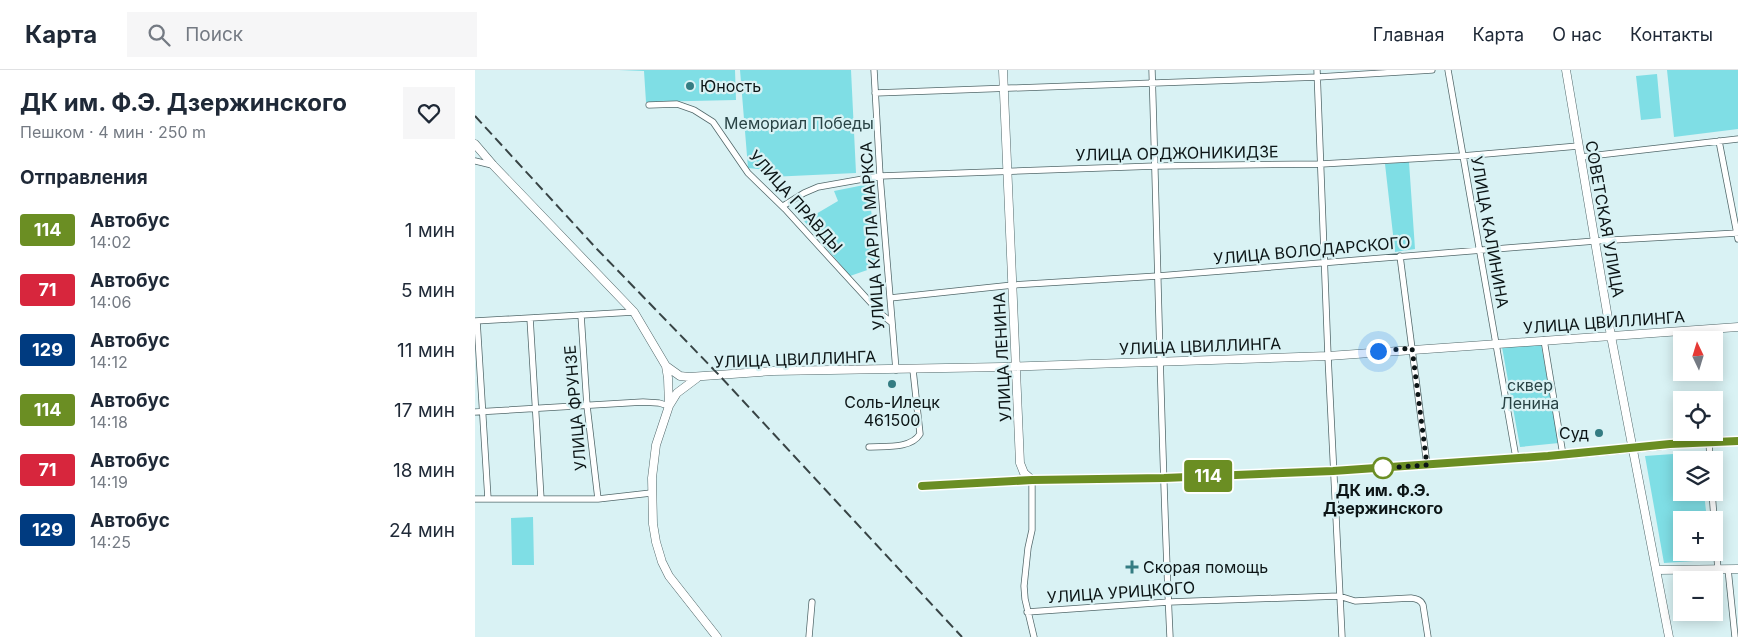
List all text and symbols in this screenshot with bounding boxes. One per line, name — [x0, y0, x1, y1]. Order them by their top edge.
search box — [127, 12, 477, 57]
text: Карта — [25, 20, 97, 49]
icon: search — [145, 21, 173, 49]
text: Поиск — [185, 23, 243, 46]
text: Главная — [1373, 24, 1444, 45]
text: Карта — [1472, 24, 1524, 45]
text: О нас — [1552, 24, 1602, 45]
text: Контакты — [1630, 24, 1713, 45]
place label: Юность — [700, 76, 761, 96]
marker: Юность — [684, 80, 696, 92]
button: heart — [403, 87, 455, 139]
text: ДК им. Ф.Э. Дзержинского — [20, 88, 347, 117]
park label: Мемориал Победы — [724, 113, 874, 133]
text: Пешком · 4 мин · 250 m — [20, 122, 206, 142]
street label: СОВЕТСКАЯ УЛИЦА — [1581, 139, 1629, 299]
street label: УЛИЦА КАРЛА МАРКСА — [855, 141, 889, 331]
street label: УЛИЦА ОРДЖОНИКИДЗЕ — [1075, 141, 1279, 165]
street label: УЛИЦА ПРАВДЫ — [745, 146, 847, 256]
street label: УЛИЦА КАЛИНИНА — [1467, 155, 1513, 309]
text: Отправления — [20, 166, 148, 189]
text: Автобус — [90, 209, 170, 232]
text: 114 — [34, 219, 61, 240]
text: 1 мин — [405, 219, 455, 242]
street label: УЛИЦА ВОЛОДАРСКОГО — [1213, 231, 1411, 269]
text: 14:02 — [90, 232, 131, 252]
text: Автобус — [90, 269, 170, 292]
text: 71 — [38, 279, 57, 300]
text: 5 мин — [401, 279, 455, 302]
text: 14:06 — [90, 292, 131, 312]
street label: УЛИЦА ЛЕНИНА — [989, 292, 1015, 422]
street label: УЛИЦА ЦВИЛЛИНГА — [1522, 306, 1686, 338]
text: Автобус — [90, 329, 170, 352]
north arrow — [1673, 331, 1723, 381]
map controls — [1673, 331, 1723, 621]
street label: УЛИЦА ЦВИЛЛИНГА — [1119, 333, 1281, 359]
text: 129 — [32, 339, 63, 360]
text: 11 мин — [397, 339, 455, 362]
your location — [1366, 339, 1391, 364]
street label: УЛИЦА ФРУНЗЕ — [560, 344, 590, 472]
street label: УЛИЦА ЦВИЛЛИНГА — [714, 346, 876, 372]
text: 14:12 — [90, 352, 128, 372]
park label: сквер Ленина — [1501, 375, 1559, 413]
marker: Соль-Илецк 461500 — [886, 378, 898, 390]
text: Автобус — [90, 389, 170, 412]
button: locate — [1673, 391, 1723, 441]
place label: Соль-Илецк 461500 — [844, 392, 940, 430]
text: 114 — [34, 399, 61, 420]
text: 17 мин — [394, 399, 455, 422]
text: 14:18 — [90, 412, 128, 432]
place label: Суд — [1559, 423, 1589, 443]
marker: Суд — [1593, 427, 1605, 439]
text: Автобус — [90, 449, 170, 472]
button: layers — [1673, 451, 1723, 501]
marker: ДК им. Ф.Э. Дзержинского — [1372, 457, 1394, 479]
text: 71 — [38, 459, 57, 480]
text: 18 мин — [393, 459, 455, 482]
line badge: 114 — [1179, 460, 1237, 492]
text: 114 — [1194, 465, 1222, 486]
text: 14:19 — [90, 472, 128, 492]
place label: ДК им. Ф.Э. Дзержинского — [1323, 480, 1443, 518]
text: Автобус — [90, 509, 170, 532]
button: + — [1673, 511, 1723, 561]
text: 129 — [32, 519, 63, 540]
text: 24 мин — [389, 519, 455, 542]
text: 14:25 — [90, 532, 131, 552]
place label: Скорая помощь — [1143, 557, 1268, 577]
marker: Скорая помощь — [1125, 560, 1139, 574]
button: − — [1673, 571, 1723, 621]
street label: УЛИЦА УРИЦКОГО — [1046, 577, 1196, 607]

